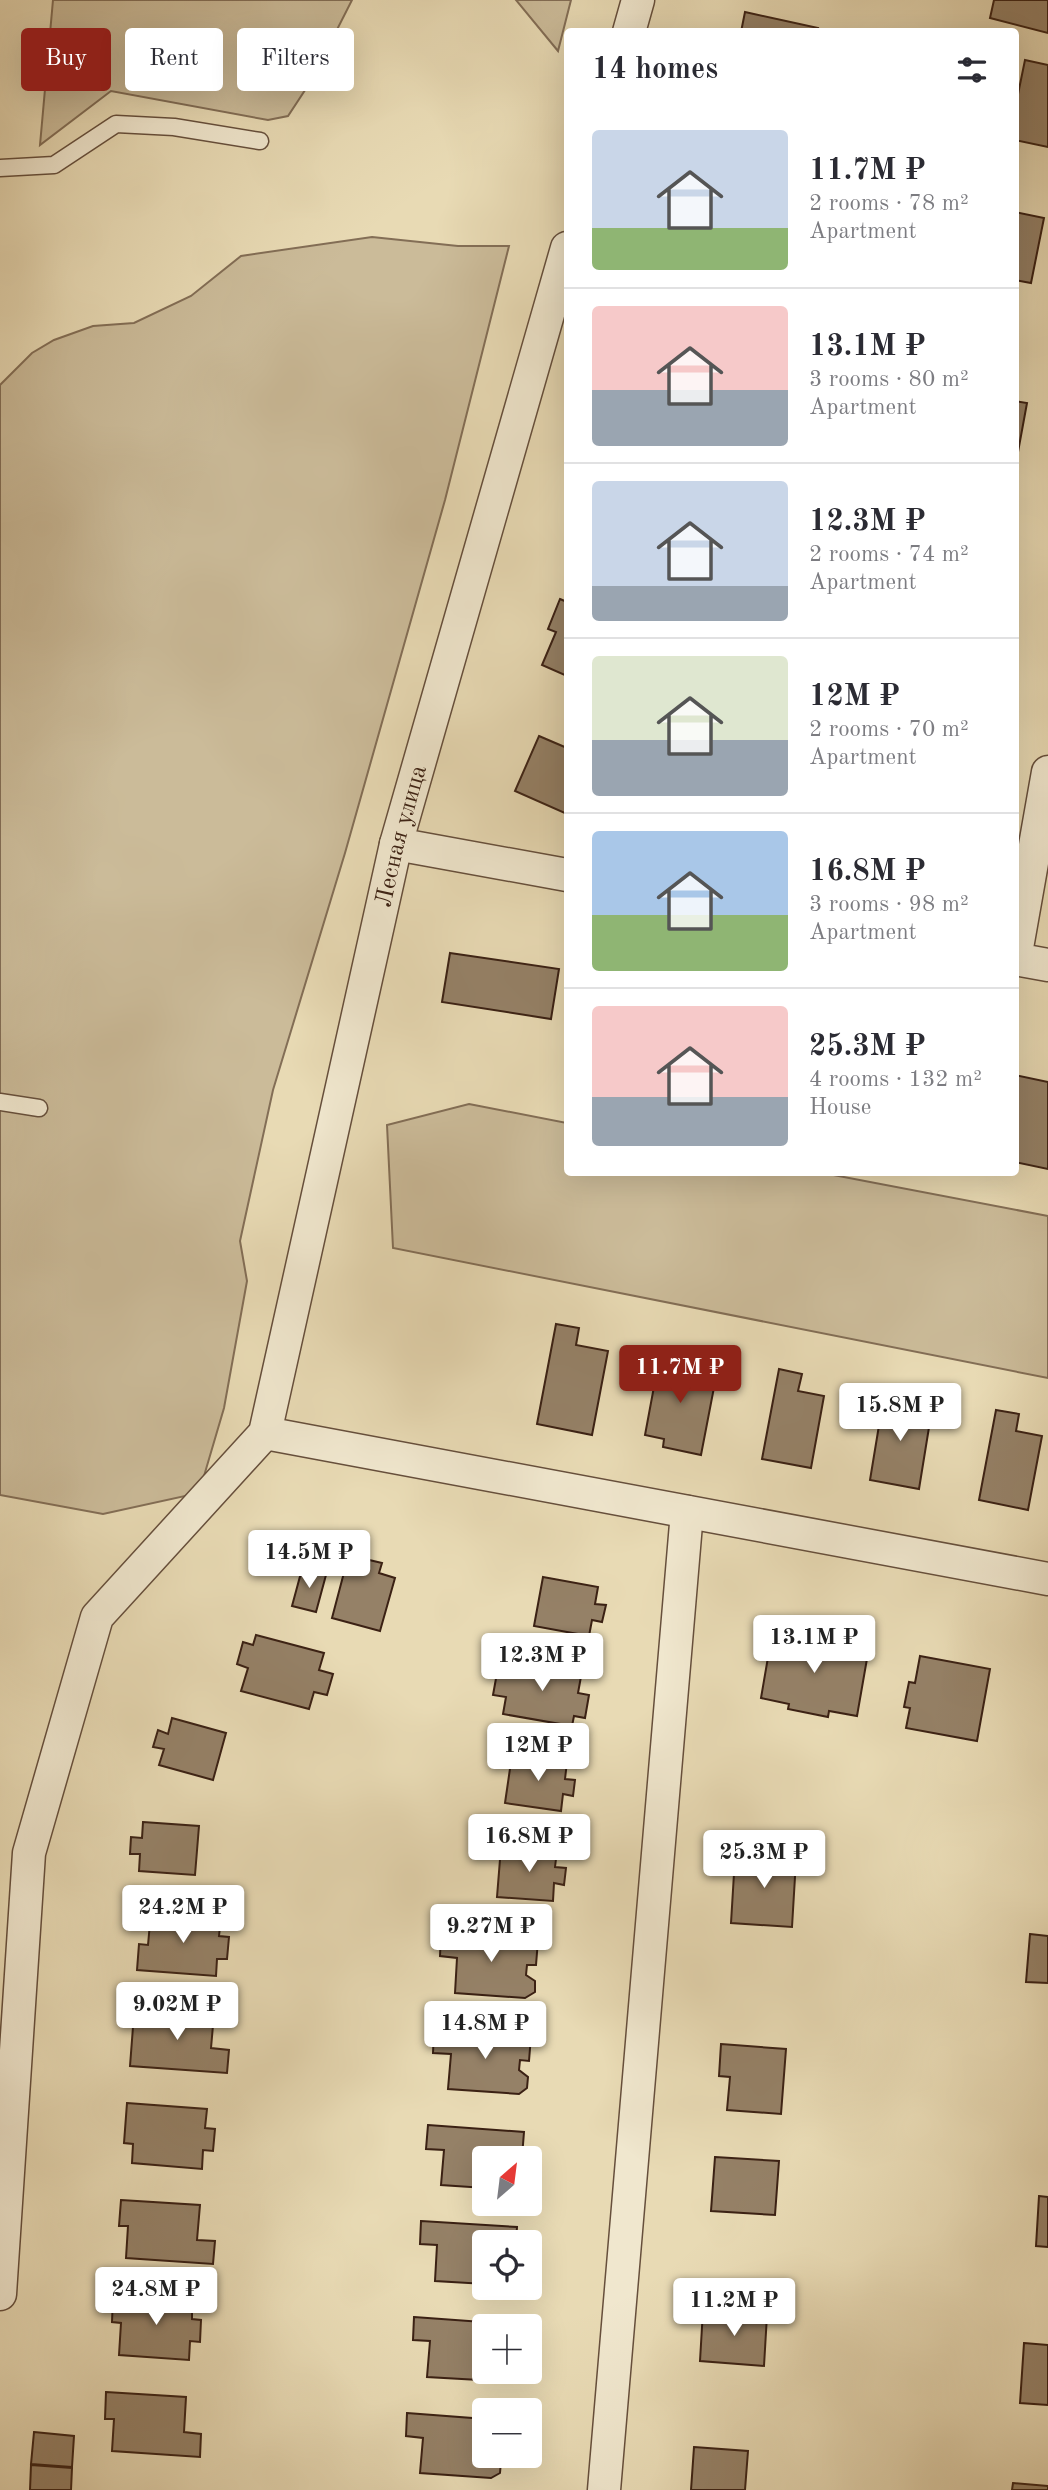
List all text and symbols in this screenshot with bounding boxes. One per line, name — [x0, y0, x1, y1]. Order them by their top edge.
chip: Buy — [21, 28, 111, 91]
chip: Rent — [125, 28, 223, 91]
chip: Filters — [237, 28, 354, 91]
icon: filters — [953, 51, 991, 89]
text: 14 homes — [592, 55, 718, 85]
text: 11.7M ₽ — [809, 156, 926, 186]
icon: home — [648, 158, 732, 242]
text: 2 rooms · 78 m² — [809, 192, 969, 215]
text: Apartment — [809, 220, 917, 243]
text: 13.1M ₽ — [809, 332, 926, 362]
icon: home — [648, 334, 732, 418]
text: 3 rooms · 80 m² — [809, 368, 969, 391]
text: Apartment — [809, 396, 917, 419]
text: 12.3M ₽ — [809, 507, 926, 537]
icon: home — [648, 509, 732, 593]
text: 2 rooms · 74 m² — [809, 543, 969, 566]
text: Apartment — [809, 571, 917, 594]
text: 12M ₽ — [809, 682, 900, 712]
icon: home — [648, 684, 732, 768]
text: 2 rooms · 70 m² — [809, 718, 969, 741]
text: Apartment — [809, 746, 917, 769]
street label: Лесная улица — [372, 762, 432, 910]
text: 16.8M ₽ — [809, 857, 926, 887]
icon: home — [648, 859, 732, 943]
text: 3 rooms · 98 m² — [809, 893, 969, 916]
text: Apartment — [809, 921, 917, 944]
text: 25.3M ₽ — [809, 1032, 926, 1062]
icon: home — [648, 1034, 732, 1118]
text: 4 rooms · 132 m² — [809, 1068, 982, 1091]
text: House — [809, 1096, 871, 1119]
pin: 11.7M ₽ — [615, 1346, 745, 1405]
text: 11.7M ₽ — [635, 1356, 725, 1379]
pin: 15.8M ₽ — [835, 1384, 965, 1443]
text: 15.8M ₽ — [855, 1394, 945, 1417]
pin: 14.5M ₽ — [244, 1530, 374, 1590]
text: 14.5M ₽ — [264, 1541, 354, 1564]
pin: 13.1M ₽ — [749, 1616, 879, 1675]
text: 13.1M ₽ — [769, 1626, 859, 1649]
pin: 12.3M ₽ — [477, 1634, 607, 1693]
text: 12.3M ₽ — [497, 1644, 587, 1667]
pin: 12M ₽ — [489, 1724, 587, 1783]
text: 12M ₽ — [503, 1734, 573, 1757]
pin: 16.8M ₽ — [464, 1814, 594, 1874]
text: 16.8M ₽ — [484, 1825, 574, 1848]
pin: 25.3M ₽ — [699, 1830, 829, 1890]
text: 25.3M ₽ — [719, 1841, 809, 1864]
pin: 24.2M ₽ — [118, 1885, 248, 1945]
text: 24.2M ₽ — [138, 1896, 228, 1919]
pin: 9.27M ₽ — [426, 1904, 556, 1964]
text: 9.27M ₽ — [446, 1915, 536, 1938]
pin: 9.02M ₽ — [112, 1982, 242, 2042]
text: 9.02M ₽ — [132, 1993, 222, 2016]
pin: 14.8M ₽ — [420, 2002, 550, 2061]
text: 14.8M ₽ — [440, 2012, 530, 2035]
north arrow — [472, 2146, 542, 2216]
map controls — [472, 2146, 542, 2468]
button: locate — [472, 2230, 542, 2300]
pin: 24.8M ₽ — [91, 2268, 221, 2327]
text: 24.8M ₽ — [111, 2278, 201, 2301]
pin: 11.2M ₽ — [669, 2278, 799, 2338]
text: 11.2M ₽ — [689, 2289, 779, 2312]
button: + — [472, 2314, 542, 2384]
button: − — [472, 2398, 542, 2468]

